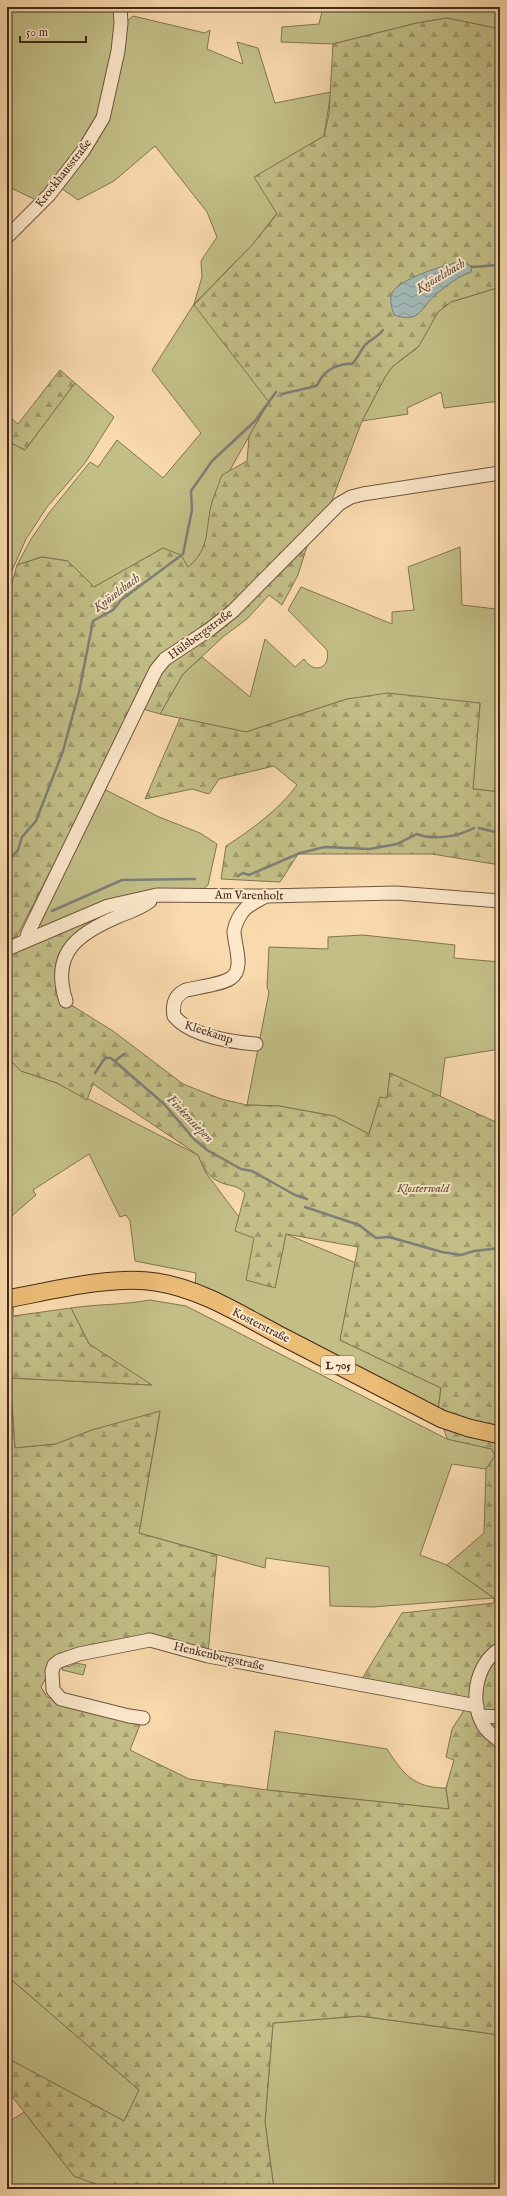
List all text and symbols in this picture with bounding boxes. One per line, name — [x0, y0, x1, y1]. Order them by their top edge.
scale bar — [20, 18, 86, 44]
text: 50 m — [26, 25, 48, 40]
street label: Krockhausstraße — [32, 136, 95, 211]
water label: Knöselsbach — [412, 255, 469, 298]
water label: Knöselsbach — [89, 570, 144, 617]
street label: Hülsbergstraße — [165, 606, 236, 663]
street label: Am Varenholt — [213, 887, 283, 904]
street label: Kleekamp — [182, 1018, 236, 1048]
water label: Finkensiepen — [163, 1092, 217, 1147]
park label: Klosterwald — [396, 1181, 451, 1196]
street label: Kosterstraße — [229, 1304, 293, 1347]
road number: L 705 — [321, 1356, 355, 1374]
street label: Henkenbergstraße — [172, 1639, 266, 1674]

